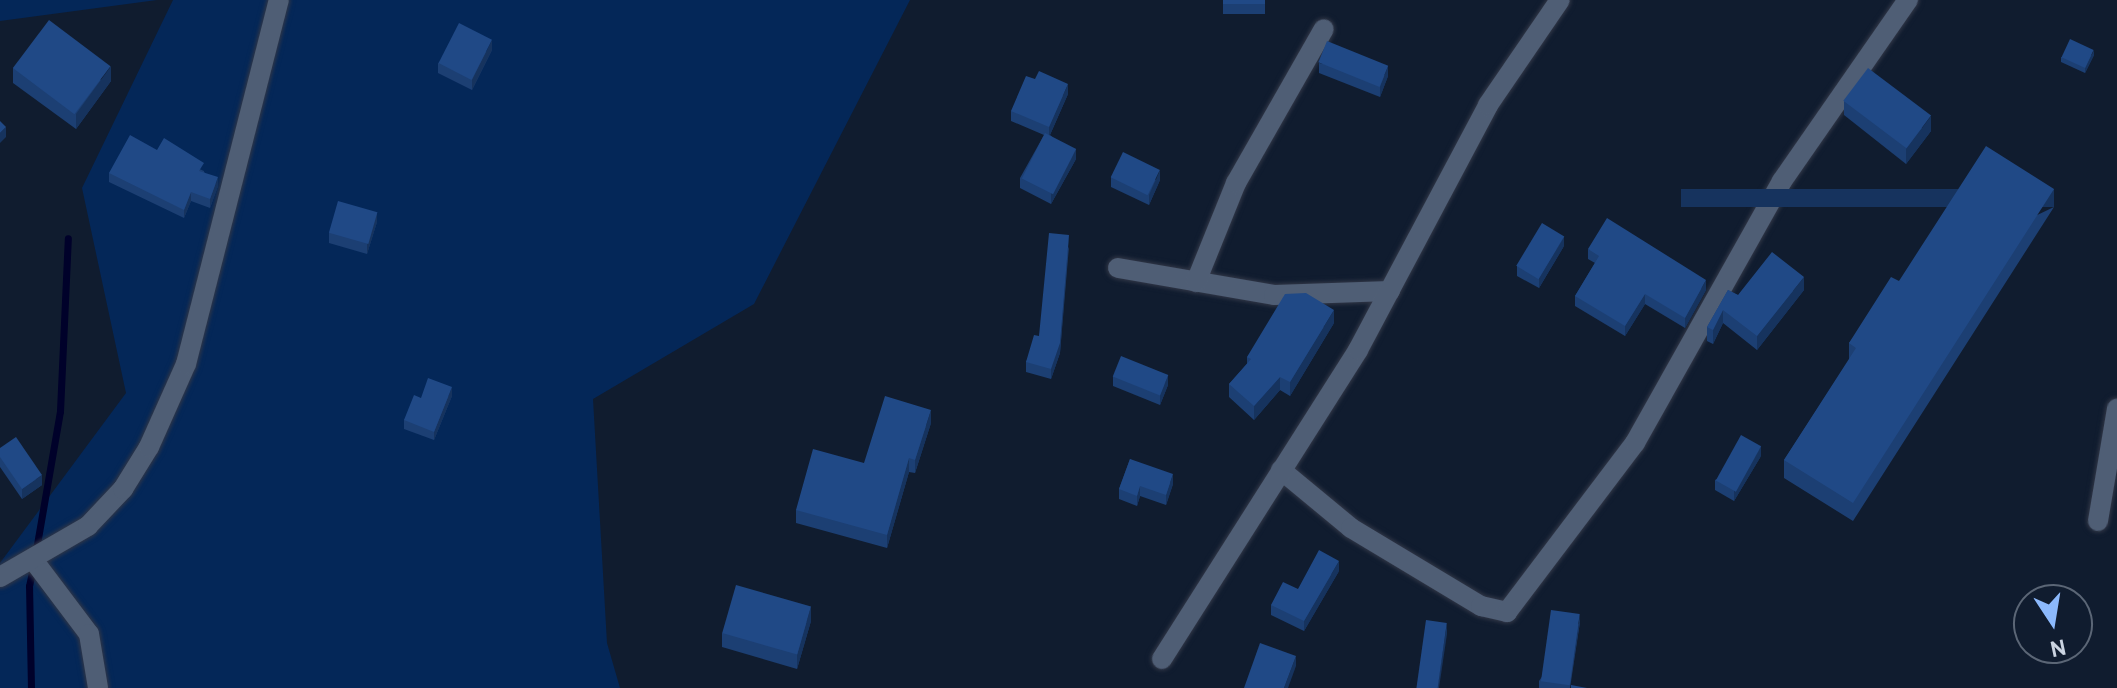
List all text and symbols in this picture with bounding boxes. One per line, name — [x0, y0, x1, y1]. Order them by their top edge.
north arrow — [2013, 584, 2093, 664]
text: N — [2047, 631, 2068, 661]

